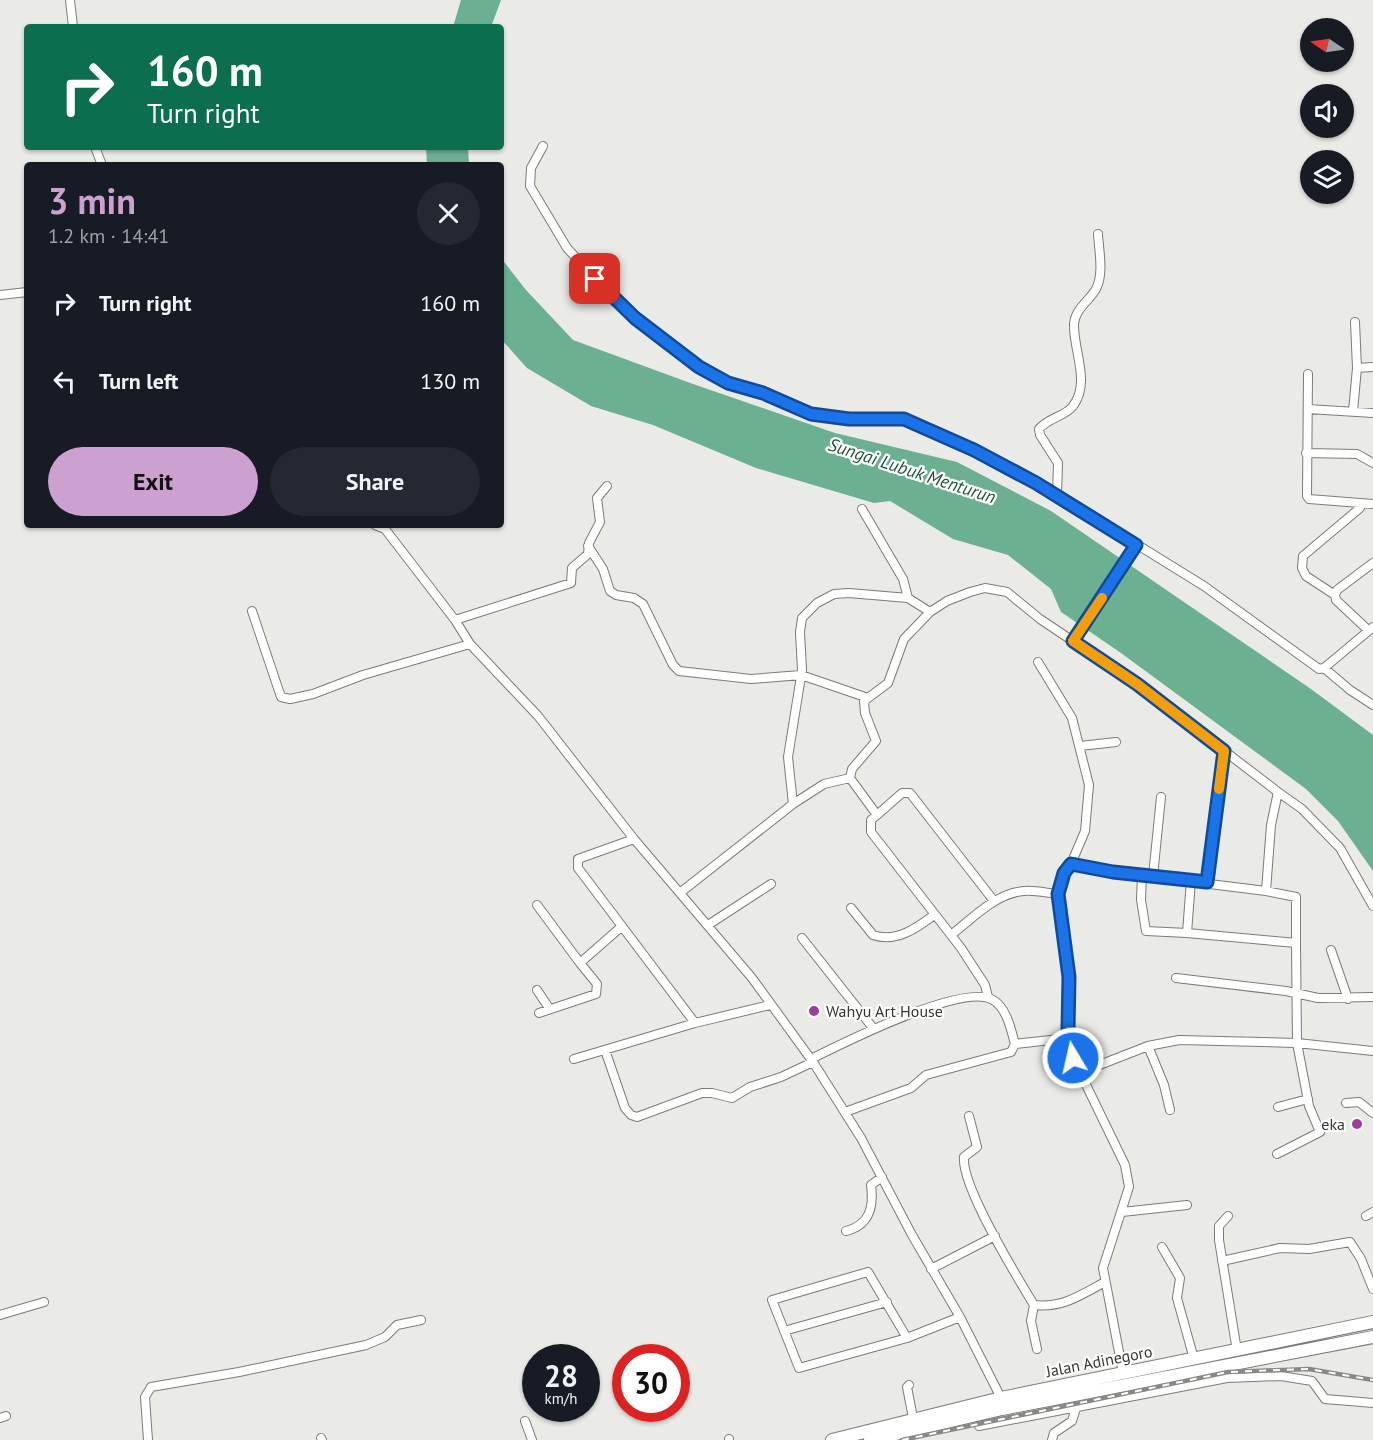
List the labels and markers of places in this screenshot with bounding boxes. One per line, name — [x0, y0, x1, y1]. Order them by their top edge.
pin — [569, 253, 620, 304]
place label: Wahyu Art House — [826, 1001, 943, 1021]
marker: Wahyu Art House — [807, 1004, 821, 1018]
place label: eka — [1321, 1114, 1345, 1134]
marker: eka — [1350, 1117, 1364, 1131]

